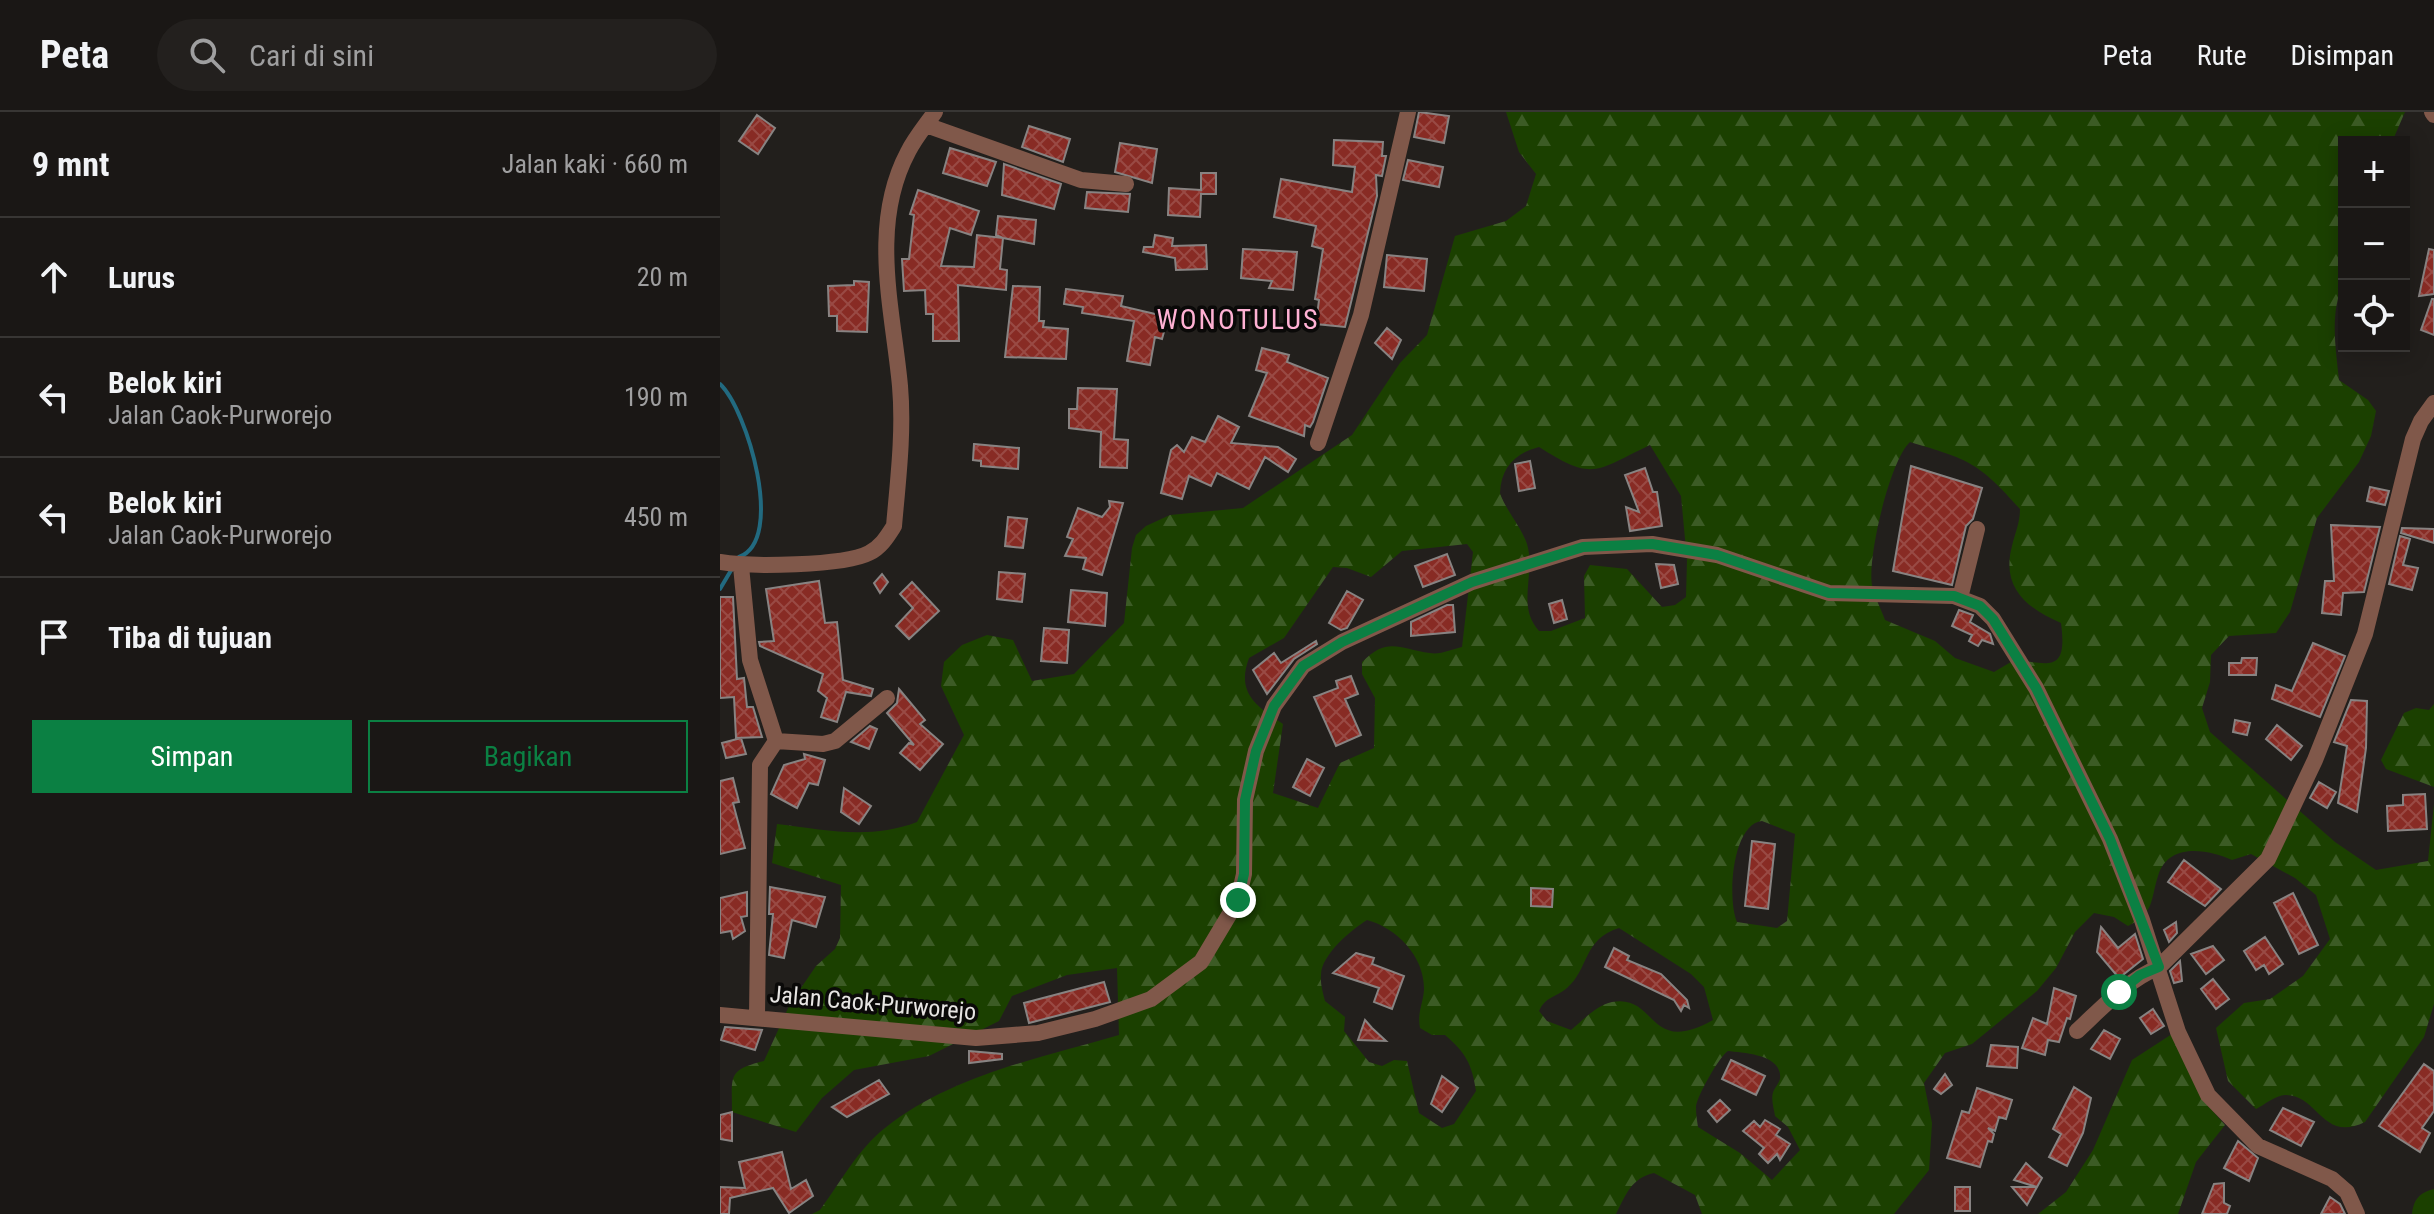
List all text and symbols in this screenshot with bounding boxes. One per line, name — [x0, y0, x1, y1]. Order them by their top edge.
search box — [157, 19, 717, 91]
text: Peta — [40, 33, 109, 77]
icon: search — [185, 33, 229, 77]
text: Cari di sini — [249, 38, 374, 73]
text: Peta — [2103, 39, 2153, 72]
text: Rute — [2197, 39, 2247, 72]
text: Disimpan — [2291, 39, 2394, 72]
map controls — [2338, 136, 2410, 352]
button: + — [2338, 136, 2410, 208]
text: 9 mnt — [32, 144, 109, 184]
text: Jalan kaki · 660 m — [502, 149, 688, 179]
button: − — [2338, 208, 2410, 280]
icon: ahead — [32, 255, 76, 299]
text: Lurus — [108, 260, 175, 295]
text: 20 m — [637, 262, 688, 292]
button: locate — [2338, 280, 2410, 352]
district label: WONOTULUS — [1156, 303, 1320, 336]
text: Belok kiri — [108, 365, 222, 400]
icon: left — [32, 375, 76, 419]
text: 190 m — [624, 382, 688, 412]
text: Jalan Caok-Purworejo — [108, 400, 332, 430]
text: Belok kiri — [108, 485, 222, 520]
icon: left — [32, 495, 76, 539]
text: 450 m — [624, 502, 688, 532]
text: Jalan Caok-Purworejo — [108, 520, 332, 550]
icon: arrive — [32, 615, 76, 659]
text: Tiba di tujuan — [108, 620, 272, 655]
button: Simpan — [32, 720, 352, 793]
button: Bagikan — [368, 720, 688, 793]
route end — [1220, 882, 1256, 918]
route start — [2101, 974, 2137, 1010]
street label: Jalan Caok-Purworejo — [769, 980, 977, 1026]

